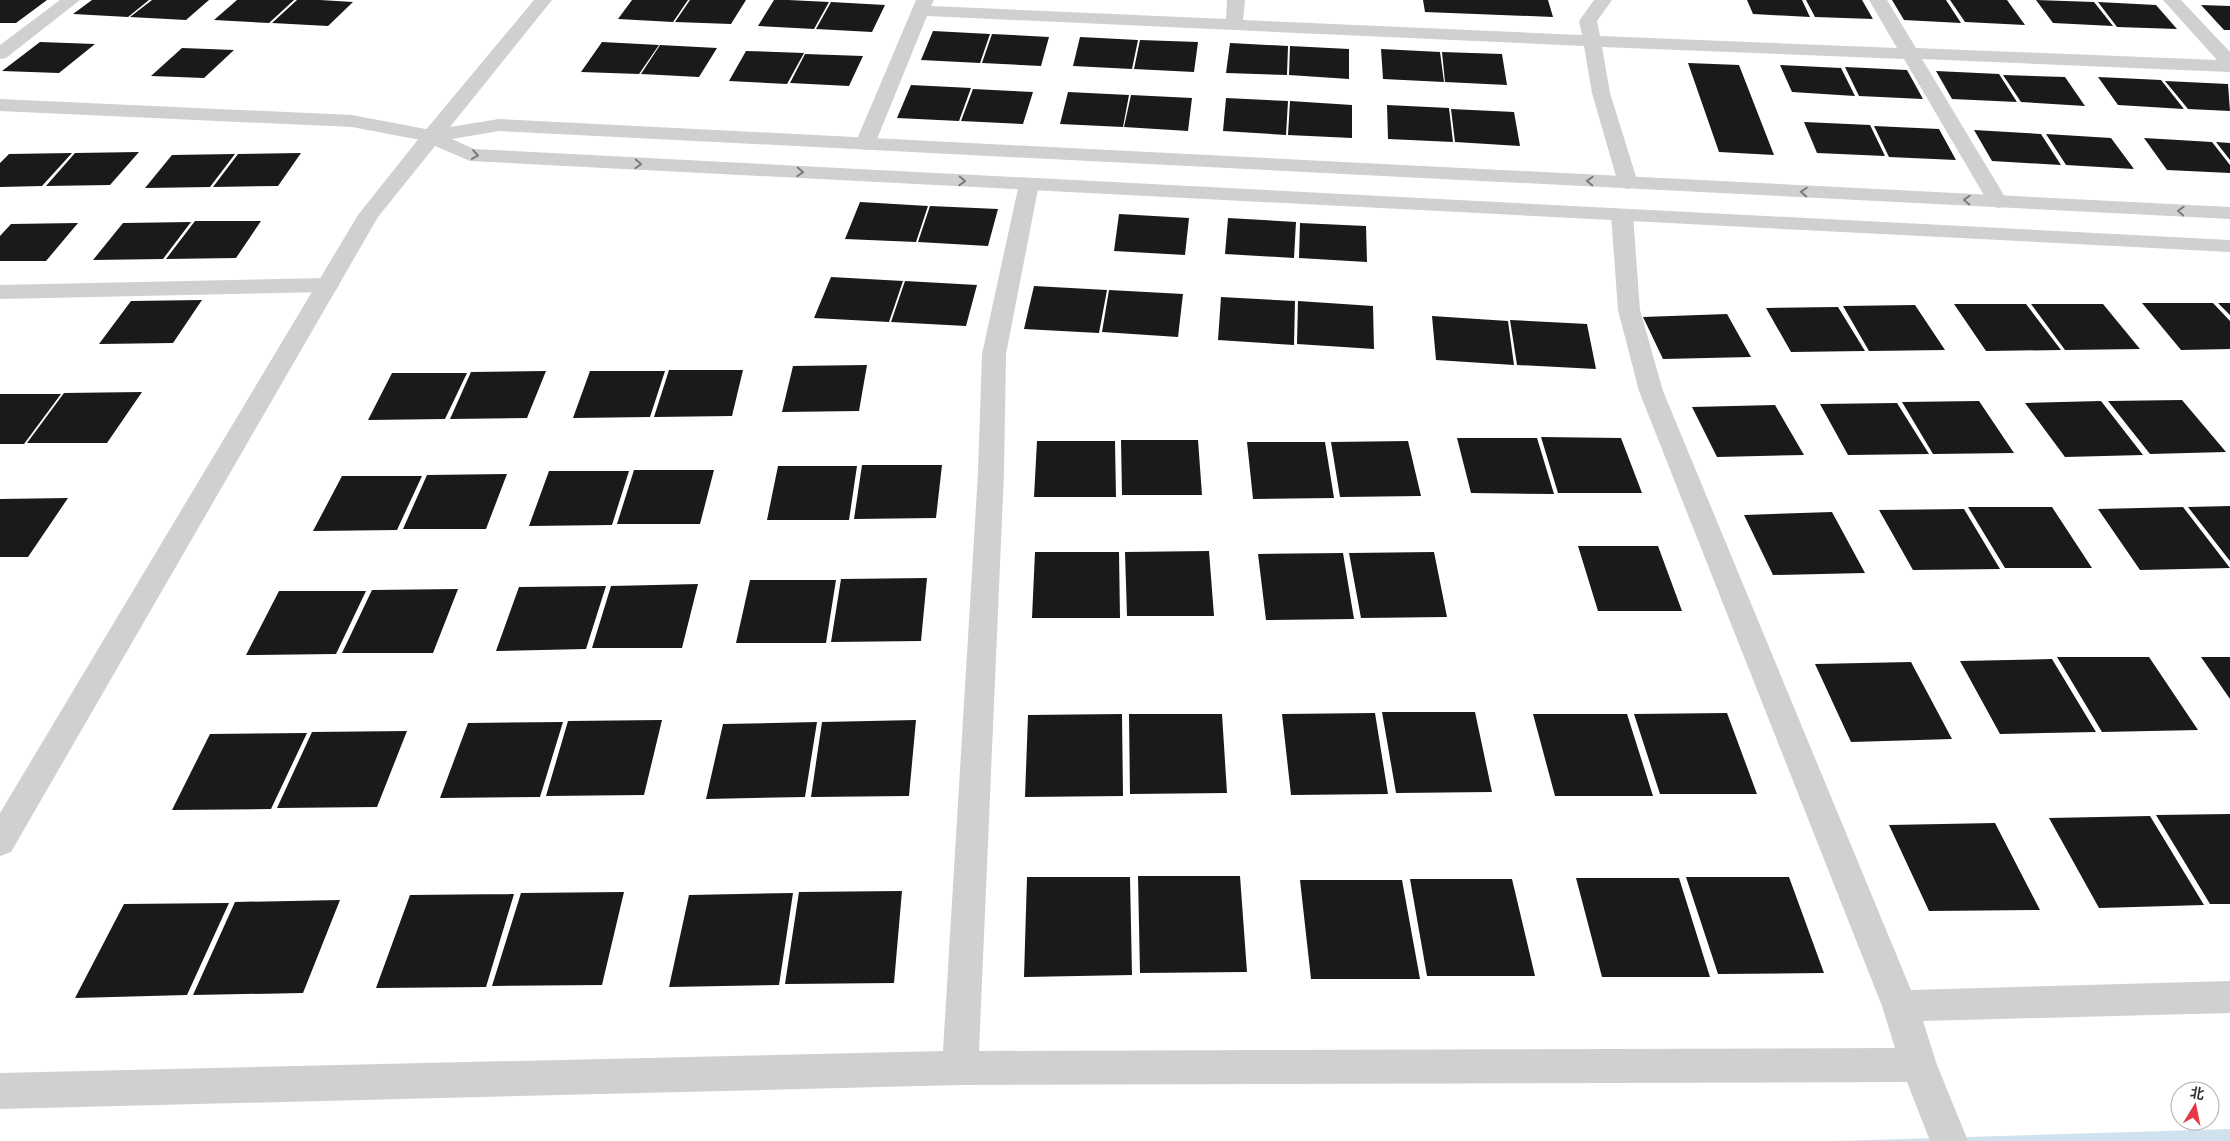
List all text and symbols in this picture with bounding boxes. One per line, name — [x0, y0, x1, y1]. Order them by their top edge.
one-way arrow — [471, 149, 480, 159]
one-way arrow — [634, 158, 642, 169]
one-way arrow — [796, 167, 804, 178]
one-way arrow — [958, 175, 966, 186]
one-way arrow — [1585, 175, 1593, 186]
one-way arrow — [1800, 186, 1808, 197]
one-way arrow — [1962, 194, 1970, 205]
one-way arrow — [2177, 205, 2185, 216]
north arrow — [2170, 1081, 2220, 1131]
text: 北 — [2189, 1084, 2206, 1103]

